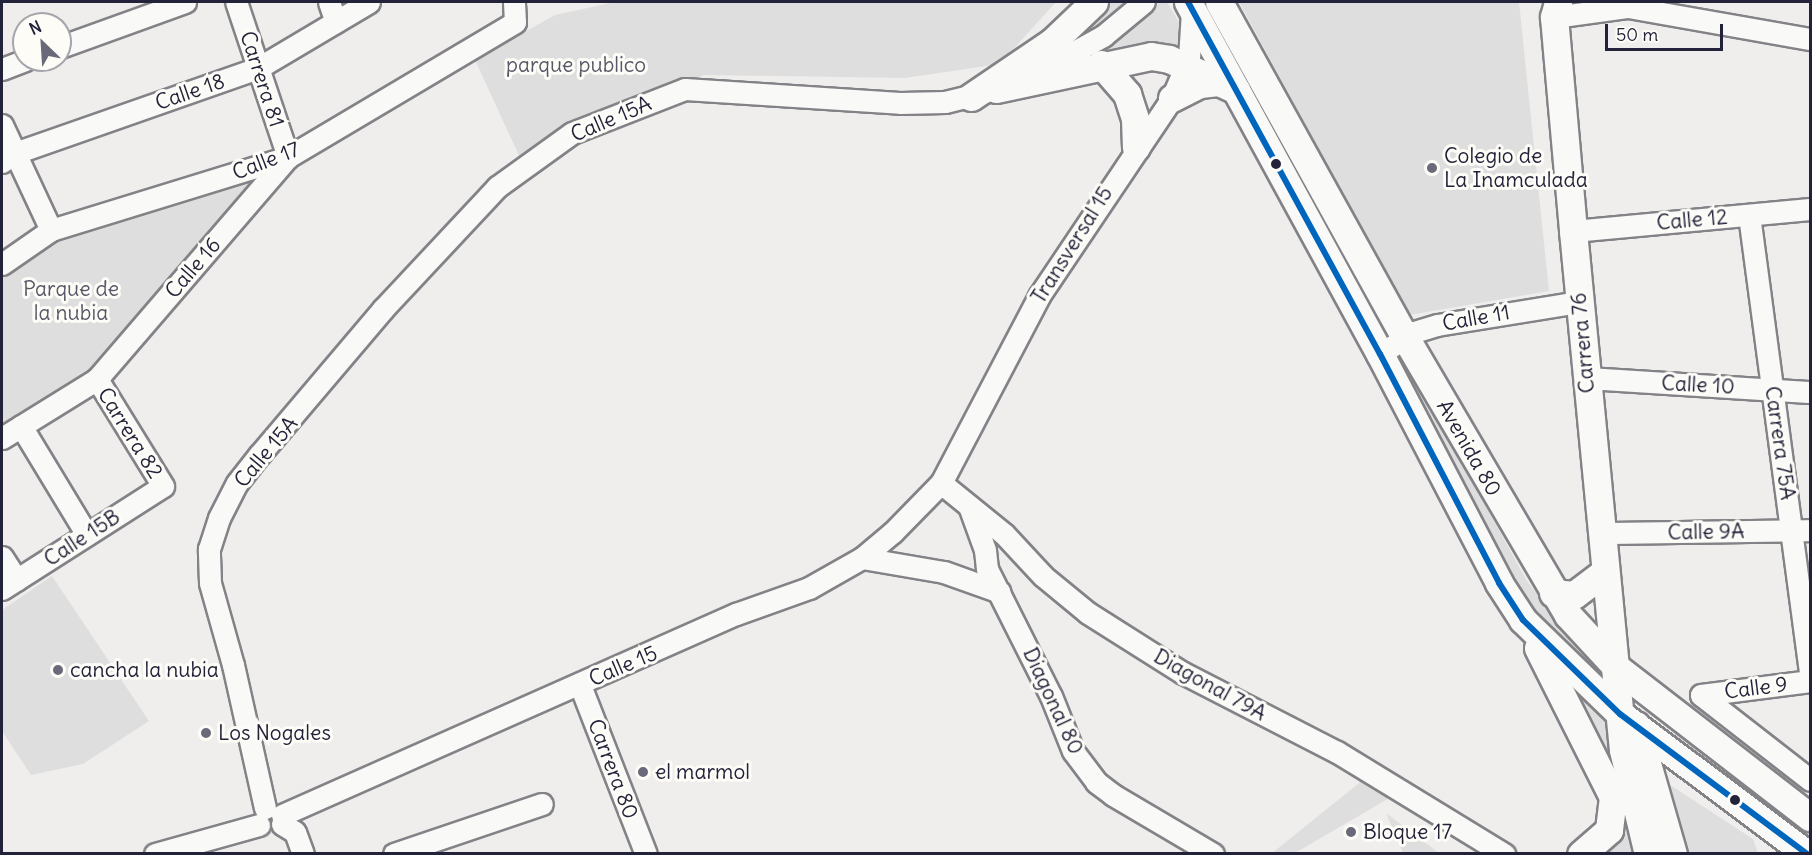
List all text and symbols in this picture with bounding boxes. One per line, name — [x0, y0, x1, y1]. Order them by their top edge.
north arrow — [12, 12, 72, 72]
scale bar — [1608, 12, 1726, 50]
text: N — [26, 16, 44, 39]
text: 50 m — [1616, 23, 1658, 46]
street label: Carrera 81 — [235, 28, 289, 130]
park label: parque publico — [506, 52, 646, 78]
street label: Calle 18 — [152, 68, 228, 116]
street label: Calle 15A — [567, 91, 655, 147]
street label: Calle 17 — [229, 137, 303, 185]
place label: Colegio de La Inamculada — [1444, 143, 1588, 193]
unlabelled marker — [1270, 158, 1282, 170]
marker: Colegio de La Inamculada — [1425, 161, 1439, 175]
street label: Transversal 15 — [1026, 182, 1118, 308]
street label: Calle 12 — [1655, 204, 1729, 236]
street label: Calle 16 — [160, 233, 226, 303]
park label: Parque de la nubia — [23, 276, 119, 326]
street label: Carrera 76 — [1566, 292, 1600, 394]
street label: Calle 11 — [1440, 300, 1512, 336]
street label: Calle 10 — [1661, 370, 1735, 400]
street label: Carrera 82 — [92, 383, 168, 483]
street label: Carrera 75A — [1760, 384, 1800, 502]
street label: Avenida 80 — [1431, 395, 1507, 501]
street label: Calle 15A — [229, 411, 303, 493]
street label: Calle 15B — [39, 504, 125, 572]
street label: Calle 9A — [1667, 519, 1745, 545]
street label: Calle 15 — [585, 640, 661, 692]
street label: Diagonal 80 — [1017, 644, 1089, 758]
street label: Diagonal 79A — [1149, 644, 1271, 726]
place label: cancha la nubia — [70, 657, 219, 683]
marker: cancha la nubia — [51, 663, 65, 677]
street label: Calle 9 — [1723, 672, 1789, 704]
street label: Carrera 80 — [582, 716, 644, 822]
place label: Los Nogales — [218, 720, 331, 746]
marker: Los Nogales — [199, 726, 213, 740]
place label: el marmol — [655, 759, 750, 785]
marker: el marmol — [636, 765, 650, 779]
unlabelled marker — [1729, 794, 1741, 806]
place label: Bloque 17 — [1363, 819, 1452, 845]
marker: Bloque 17 — [1344, 825, 1358, 839]

